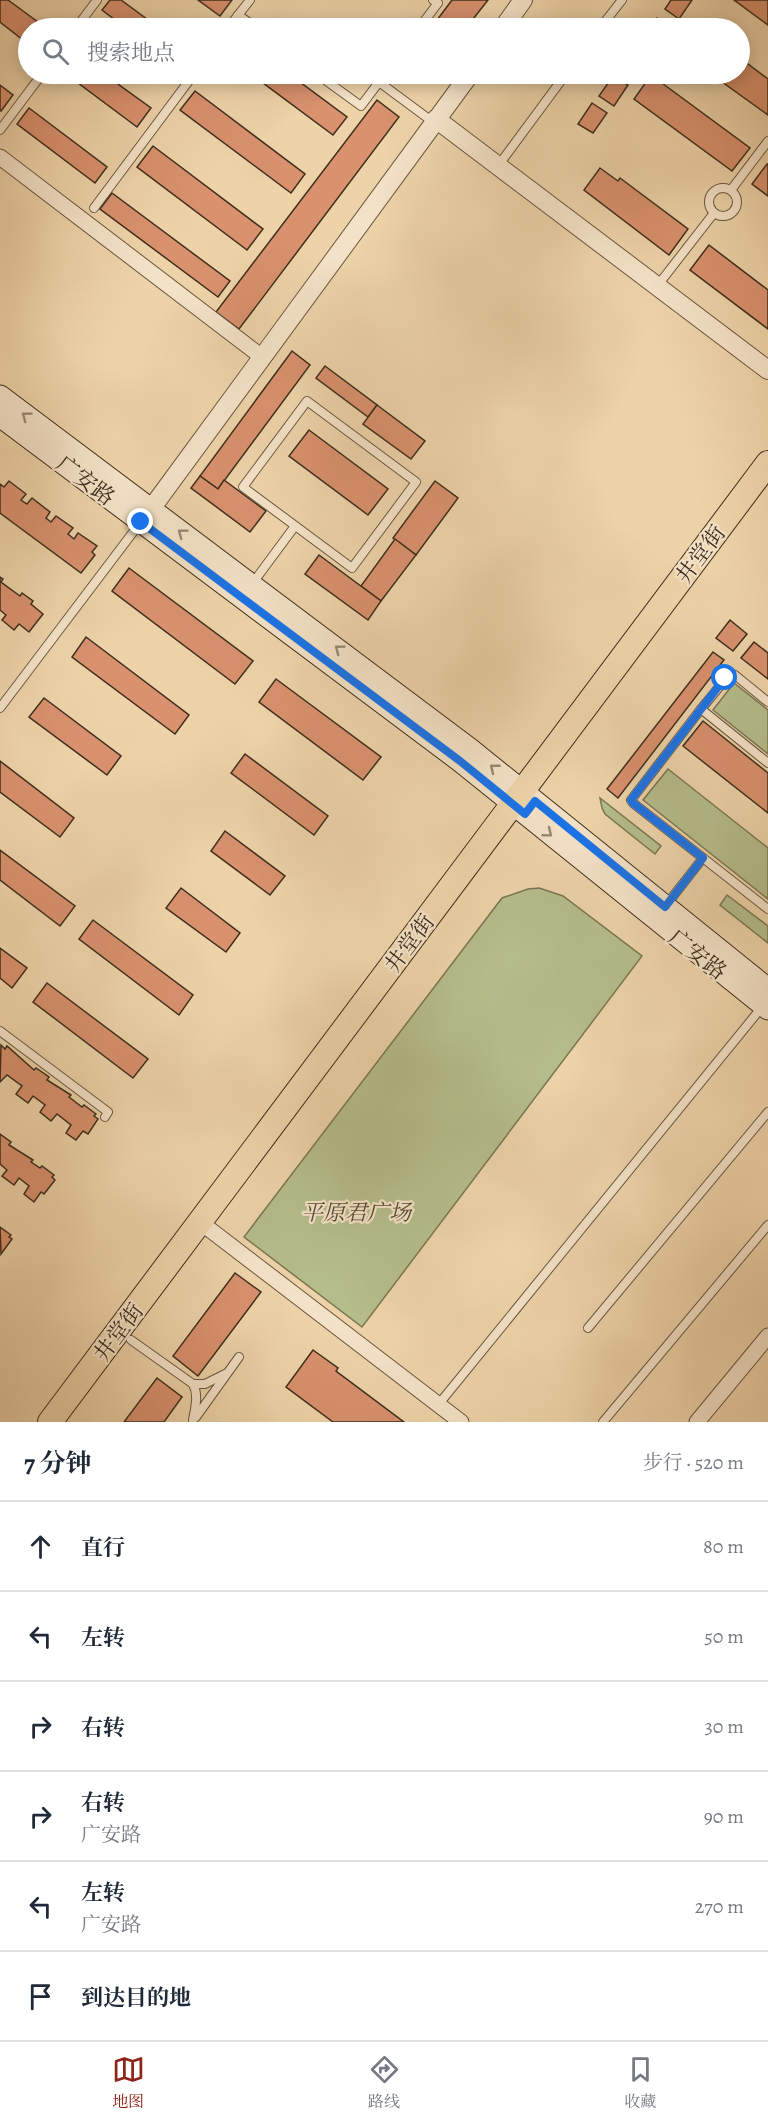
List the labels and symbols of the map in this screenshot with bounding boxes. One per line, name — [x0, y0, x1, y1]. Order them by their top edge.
one-way arrow — [22, 412, 33, 423]
street label: 广安路 — [50, 449, 121, 513]
route end — [127, 508, 153, 534]
street label: 井堂街 — [669, 519, 733, 590]
one-way arrow — [178, 529, 189, 540]
one-way arrow — [334, 646, 345, 657]
route start — [711, 664, 737, 690]
one-way arrow — [489, 764, 500, 775]
one-way arrow — [541, 825, 552, 836]
street label: 井堂街 — [378, 908, 442, 979]
street label: 广安路 — [662, 923, 733, 987]
park label: 平原君广场 — [301, 1198, 413, 1228]
street label: 井堂街 — [87, 1297, 151, 1368]

